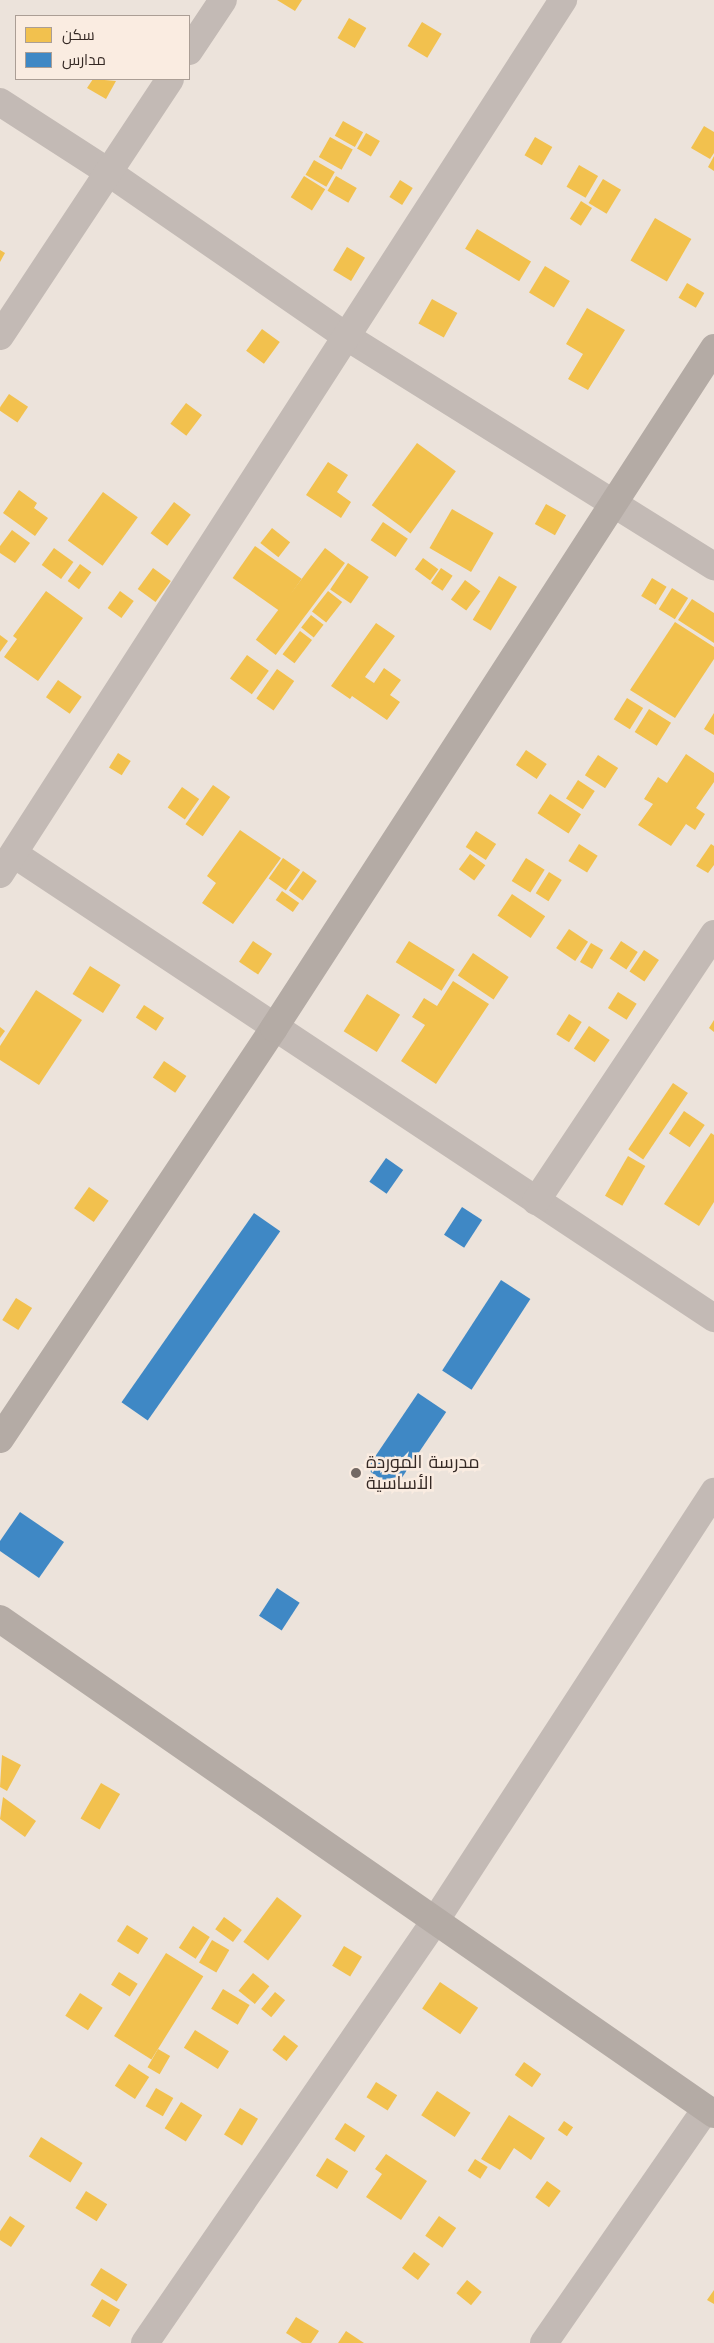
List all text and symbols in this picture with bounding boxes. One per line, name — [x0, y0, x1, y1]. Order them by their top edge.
legend — [15, 15, 190, 80]
text: سكن — [62, 26, 95, 44]
text: مدارس — [62, 51, 106, 69]
place label: مدرسة الموردة الأساسية — [366, 1452, 480, 1495]
marker: مدرسة الموردة الأساسية — [350, 1467, 362, 1479]

